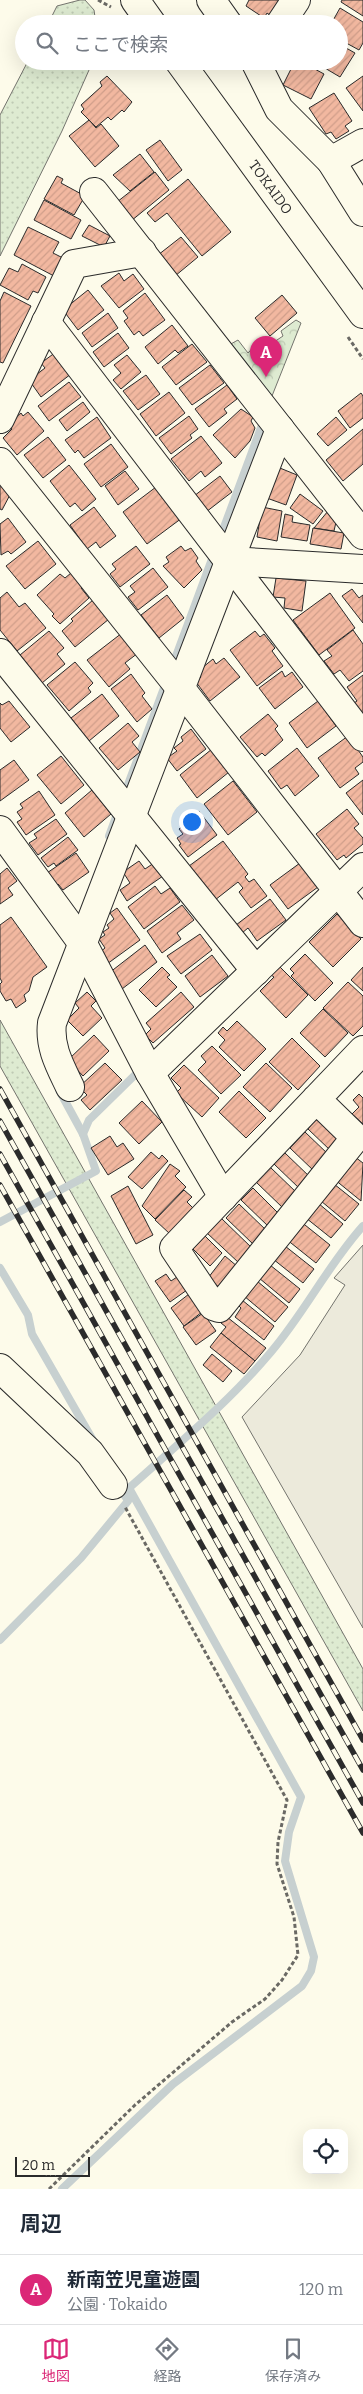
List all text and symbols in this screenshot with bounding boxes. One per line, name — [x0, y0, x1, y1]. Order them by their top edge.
search box — [15, 15, 348, 70]
icon: search — [33, 29, 61, 57]
text: ここで検索 — [73, 33, 168, 56]
street label: TOKAIDO — [245, 157, 296, 218]
pin: A — [250, 336, 282, 377]
your location — [179, 809, 205, 835]
map controls — [303, 2129, 348, 2174]
button: locate — [303, 2129, 348, 2174]
scale bar — [15, 2154, 90, 2177]
text: 20 m — [22, 2157, 55, 2174]
text: 周辺 — [20, 2211, 62, 2237]
text: 新南笠児童遊園 — [67, 2268, 200, 2291]
text: A — [30, 2280, 42, 2299]
text: 120 m — [299, 2280, 343, 2299]
text: 公園 · Tokaido — [67, 2295, 167, 2314]
tab: 地図 — [42, 2335, 70, 2385]
tab: 経路 — [153, 2335, 181, 2385]
tab: 保存済み — [265, 2335, 321, 2385]

